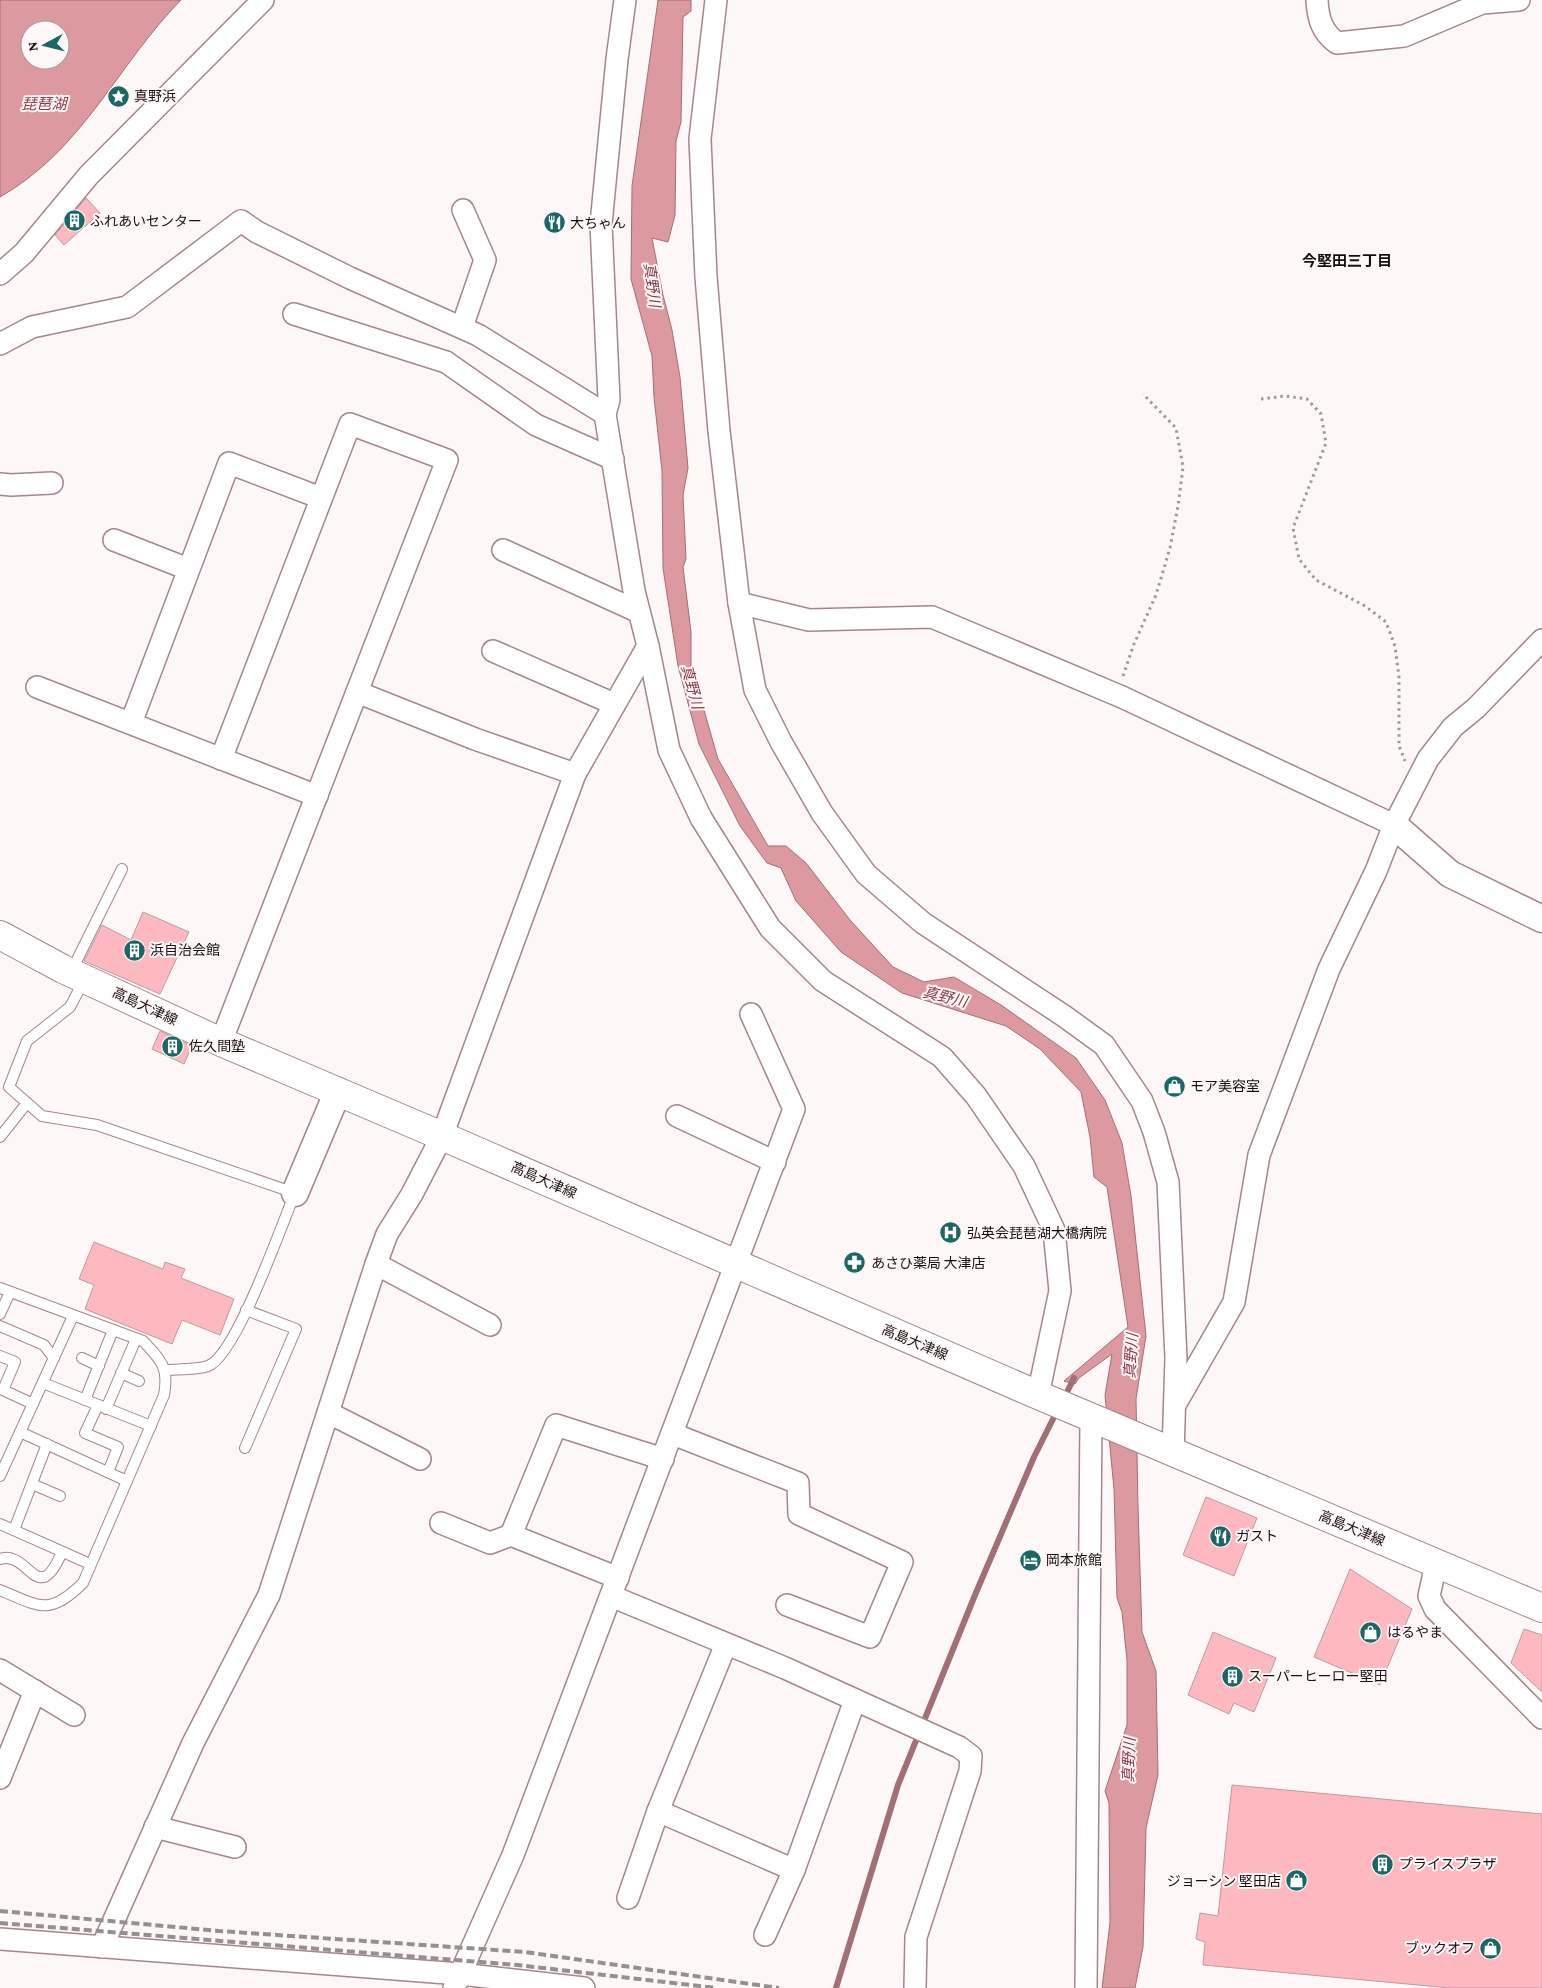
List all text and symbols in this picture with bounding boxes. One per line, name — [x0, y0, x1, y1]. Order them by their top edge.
north arrow — [20, 20, 70, 70]
text: N — [24, 40, 41, 52]
place icon: 真野浜 — [106, 84, 130, 108]
place label: 真野浜 — [134, 88, 176, 104]
water label: 琵琶湖 — [21, 96, 68, 112]
building icon: ふれあいセンター — [62, 209, 86, 233]
restaurant icon: 大ちゃん — [542, 211, 566, 235]
place label: ふれあいセンター — [90, 213, 202, 229]
place label: 大ちゃん — [570, 215, 626, 231]
district label: 今堅田三丁目 — [1302, 253, 1392, 269]
water label: 真野川 — [641, 262, 663, 310]
water label: 真野川 — [678, 663, 706, 713]
building icon: 浜自治会館 — [122, 938, 146, 962]
place label: 浜自治会館 — [150, 942, 220, 958]
street label: 高島大津線 — [110, 984, 180, 1028]
water label: 真野川 — [921, 984, 971, 1011]
building icon: 佐久間塾 — [161, 1034, 185, 1058]
place label: 佐久間塾 — [189, 1038, 245, 1054]
shop icon: モア美容室 — [1162, 1074, 1186, 1098]
place label: モア美容室 — [1190, 1078, 1260, 1094]
street label: 高島大津線 — [509, 1158, 579, 1202]
hospital icon: 弘英会琵琶湖大橋病院 — [939, 1221, 963, 1245]
place label: 弘英会琵琶湖大橋病院 — [967, 1225, 1107, 1241]
pharmacy icon: あさひ薬局 大津店 — [843, 1251, 867, 1275]
place label: あさひ薬局 大津店 — [871, 1255, 986, 1271]
street label: 高島大津線 — [880, 1321, 950, 1363]
water label: 真野川 — [1121, 1331, 1141, 1379]
street label: 高島大津線 — [1317, 1507, 1387, 1549]
restaurant icon: ガスト — [1208, 1524, 1232, 1548]
place label: ガスト — [1236, 1528, 1278, 1544]
hotel icon: 岡本旅館 — [1018, 1548, 1042, 1572]
place label: 岡本旅館 — [1046, 1552, 1102, 1568]
shop icon: はるやま — [1359, 1620, 1383, 1644]
place label: はるやま — [1387, 1624, 1443, 1640]
building icon: スーパーヒーロー堅田 — [1220, 1664, 1244, 1688]
place label: スーパーヒーロー堅田 — [1248, 1668, 1388, 1684]
water label: 真野川 — [1120, 1735, 1138, 1783]
building icon: プライスプラザ — [1371, 1852, 1395, 1876]
place label: プライスプラザ — [1399, 1856, 1497, 1872]
shop icon: ジョーシン 堅田店 — [1285, 1869, 1309, 1893]
place label: ジョーシン 堅田店 — [1167, 1873, 1281, 1889]
shop icon: ブックオフ — [1479, 1936, 1503, 1960]
place label: ブックオフ — [1405, 1940, 1475, 1956]

